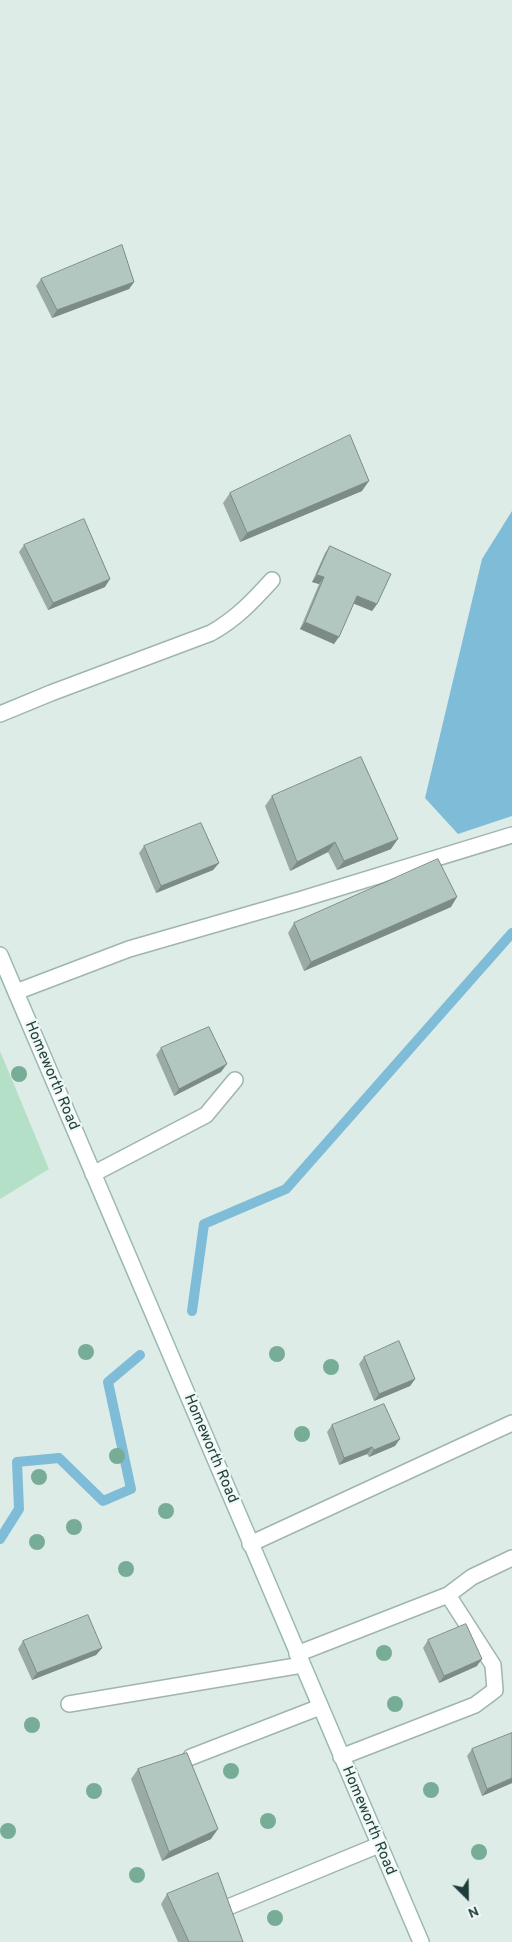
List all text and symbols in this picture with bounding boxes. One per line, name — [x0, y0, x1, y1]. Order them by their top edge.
street label: Homeworth Road — [20, 1019, 82, 1133]
street label: Homeworth Road — [179, 1392, 241, 1506]
street label: Homeworth Road — [337, 1764, 399, 1878]
north arrow — [442, 1872, 492, 1922]
text: N — [465, 1901, 481, 1921]

